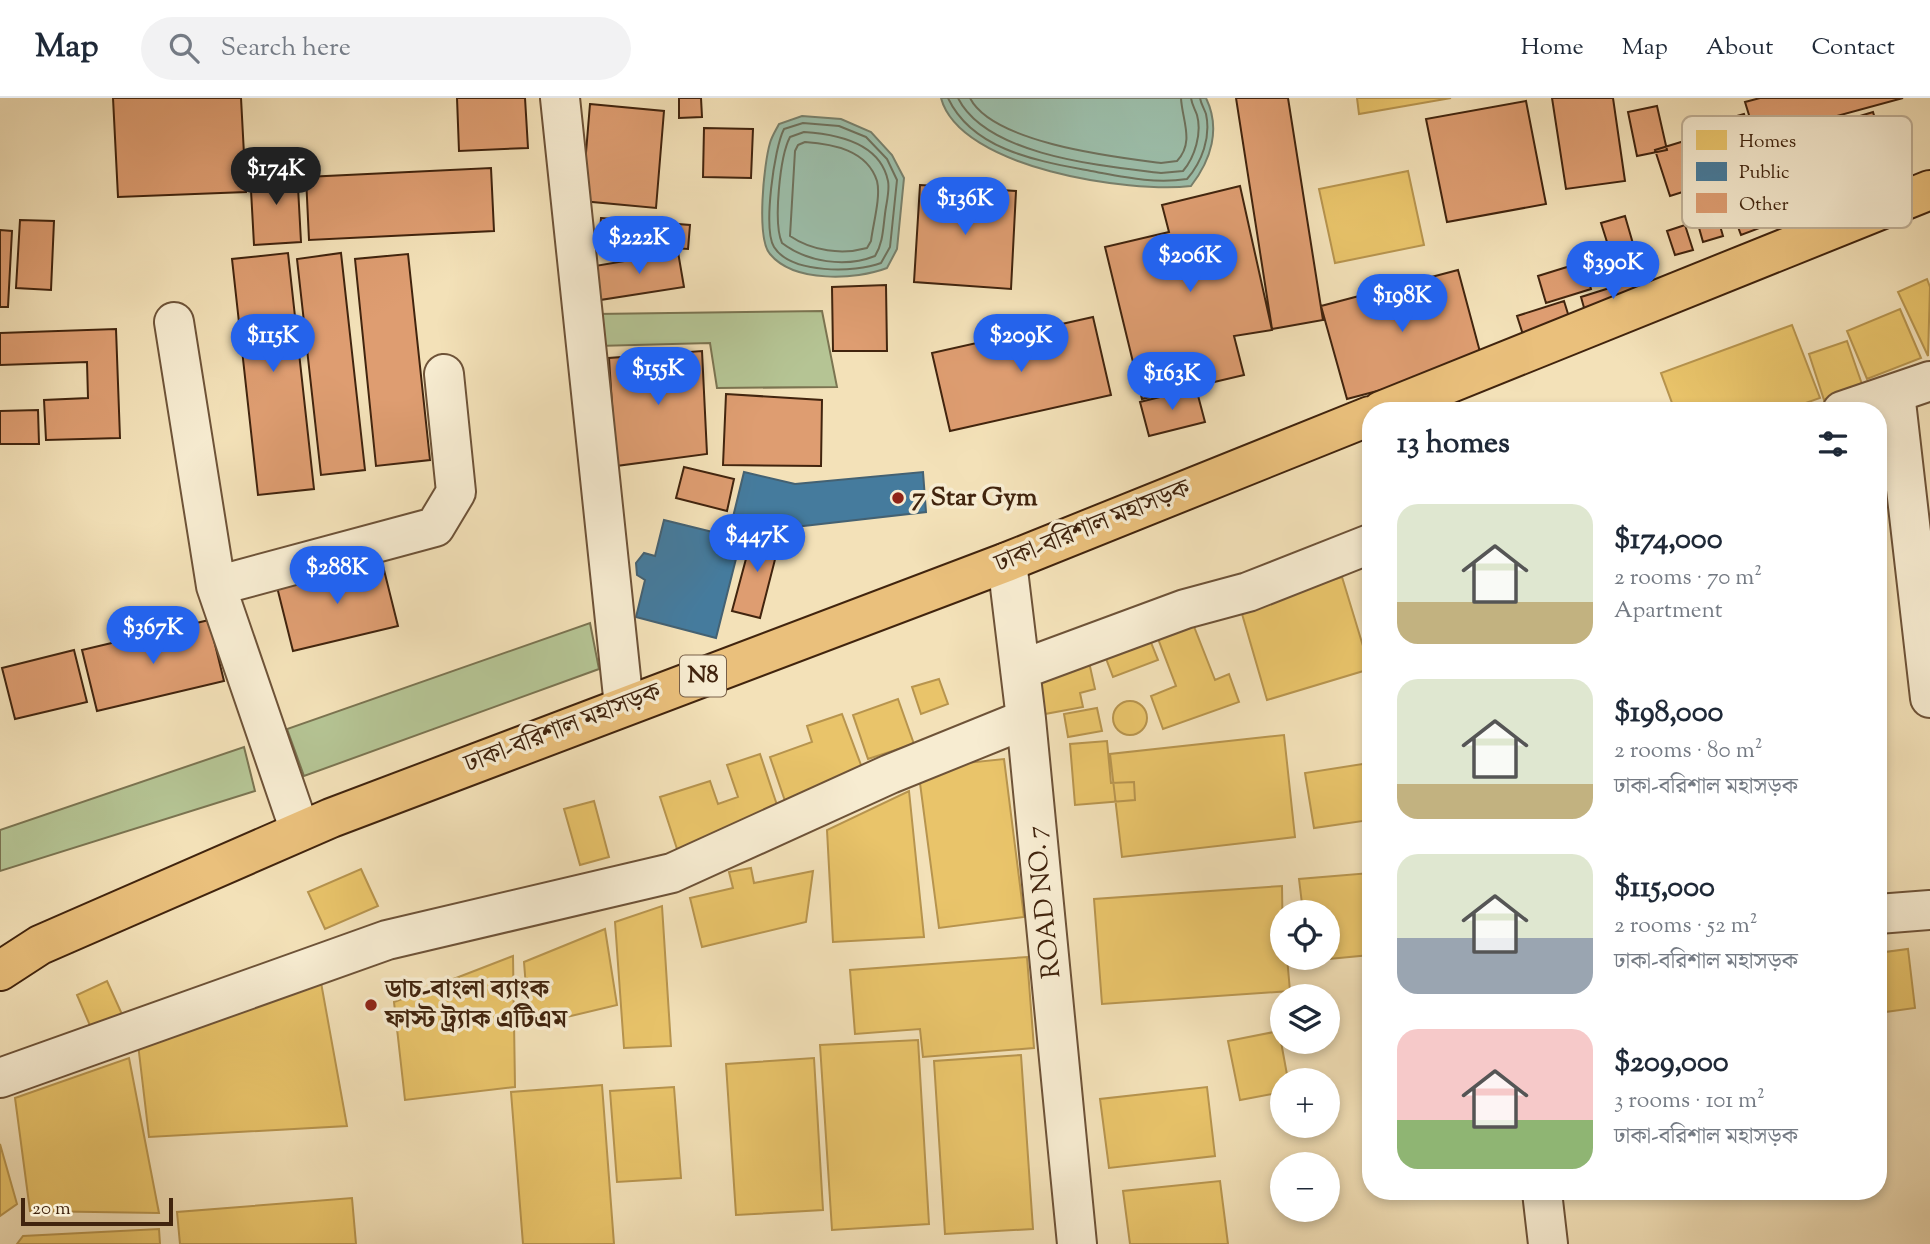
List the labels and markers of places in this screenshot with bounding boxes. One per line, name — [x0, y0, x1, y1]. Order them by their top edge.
pin: $174K — [227, 148, 325, 207]
pin: $136K — [916, 178, 1014, 237]
pin: $222K — [590, 216, 688, 276]
pin: $206K — [1141, 234, 1239, 294]
pin: $390K — [1564, 242, 1662, 301]
pin: $198K — [1353, 274, 1451, 334]
pin: $115K — [224, 314, 322, 374]
pin: $209K — [972, 314, 1070, 374]
pin: $155K — [609, 348, 707, 407]
pin: $163K — [1123, 352, 1221, 412]
place label: 7 Star Gym — [912, 480, 1038, 517]
marker: 7 Star Gym — [890, 490, 906, 506]
pin: $447K — [708, 514, 806, 574]
pin: $288K — [288, 546, 386, 606]
pin: $367K — [104, 606, 202, 666]
place label: ডাচ-বাংলা ব্যাংক ফাস্ট ট্র্যাক এটিএম — [384, 972, 569, 1039]
marker: ডাচ-বাংলা ব্যাংক ফাস্ট ট্র্যাক এটিএম — [363, 997, 379, 1013]

